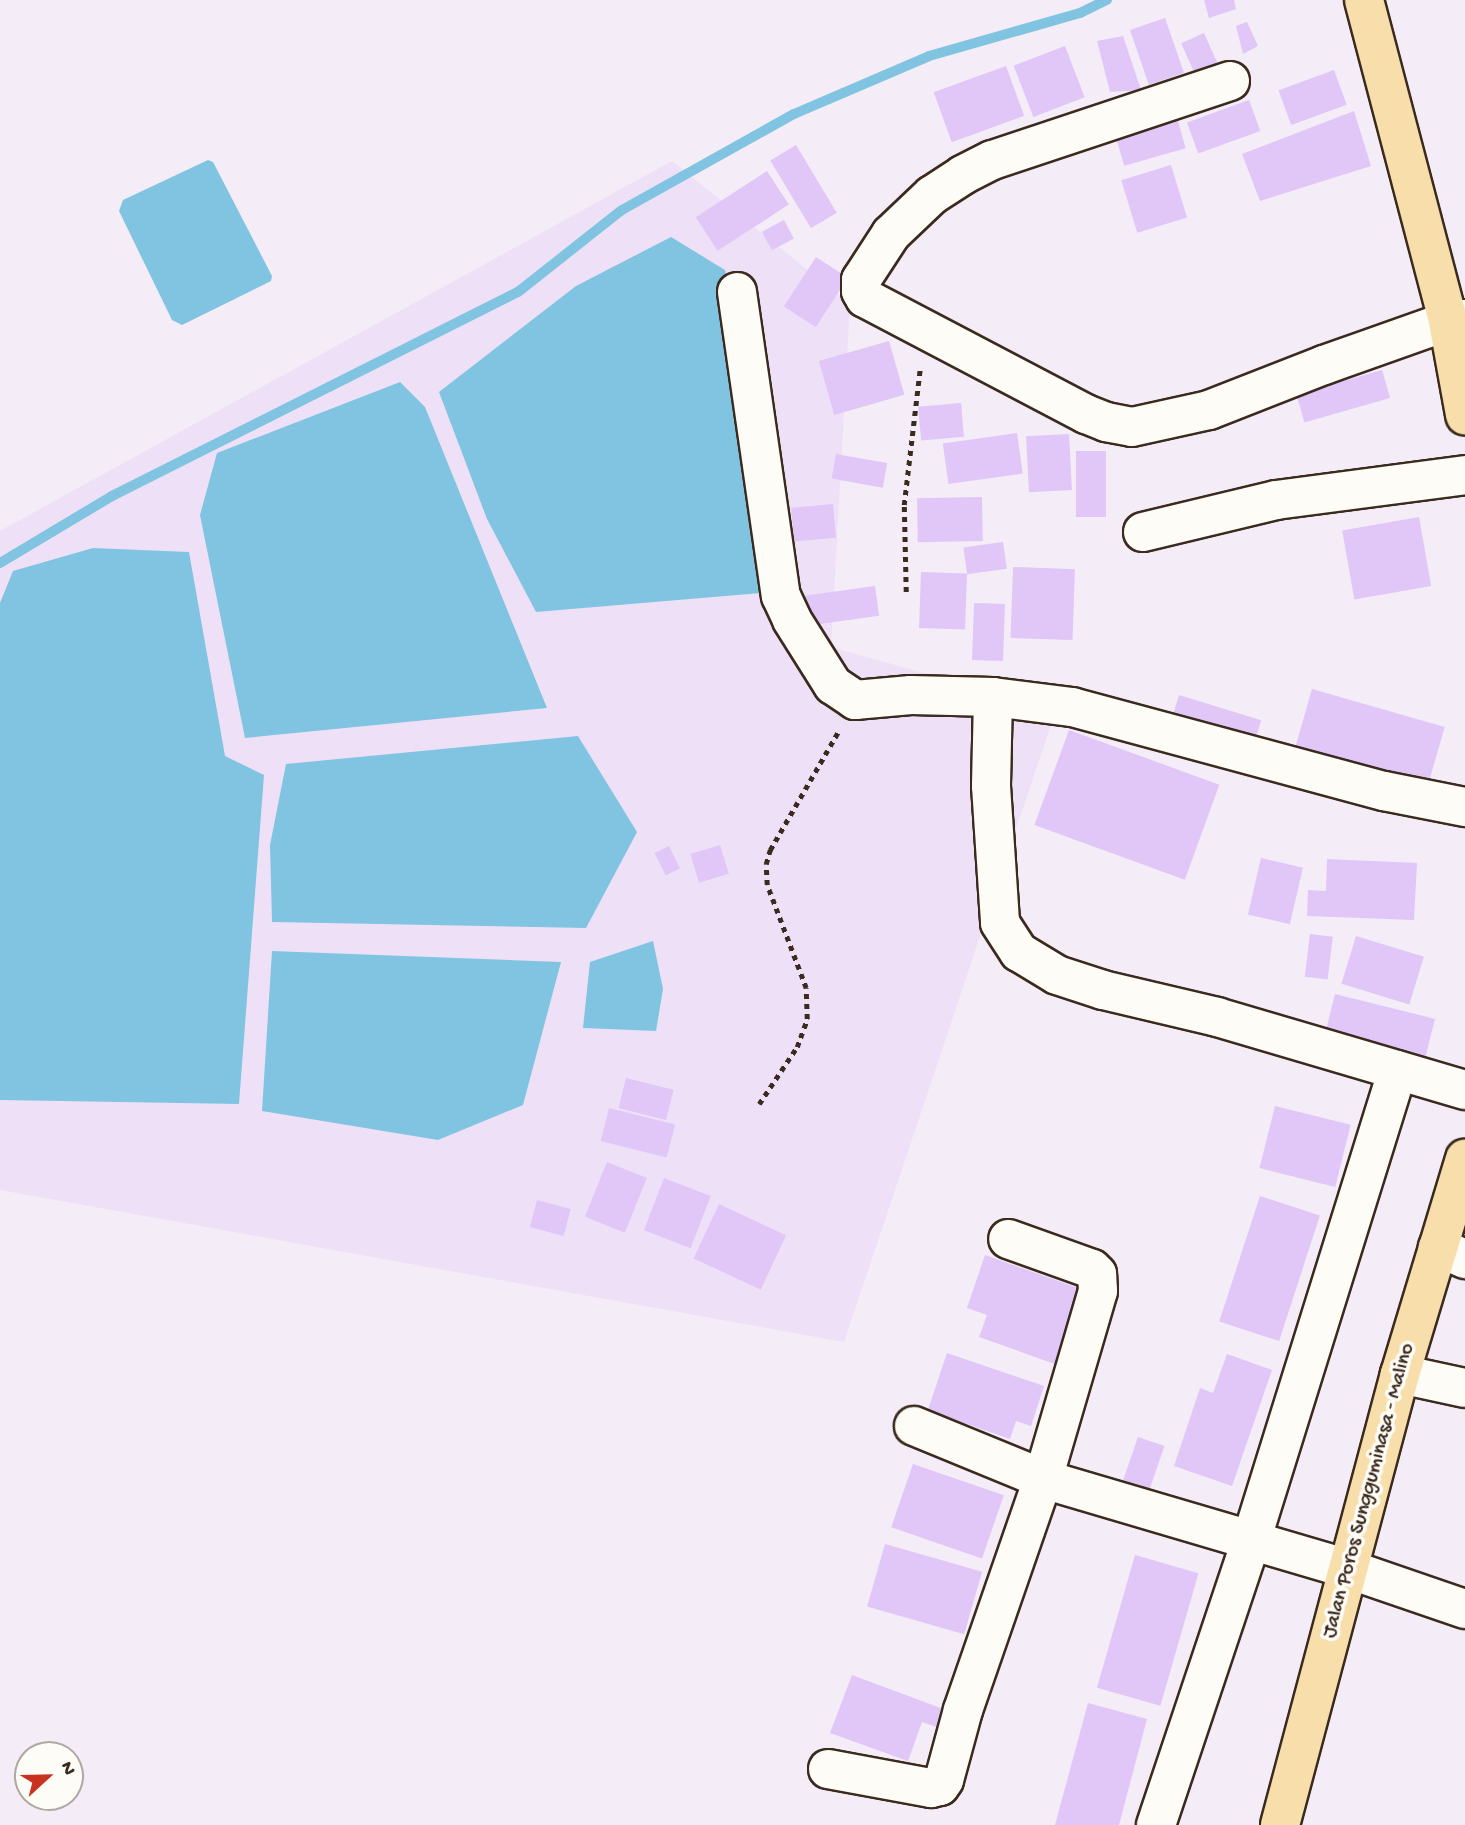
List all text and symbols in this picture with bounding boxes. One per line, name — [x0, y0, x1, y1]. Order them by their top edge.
street label: Jalan Poros Sungguminasa - Malino — [1318, 1341, 1422, 1641]
north arrow — [14, 1741, 84, 1811]
text: N — [54, 1759, 80, 1779]

